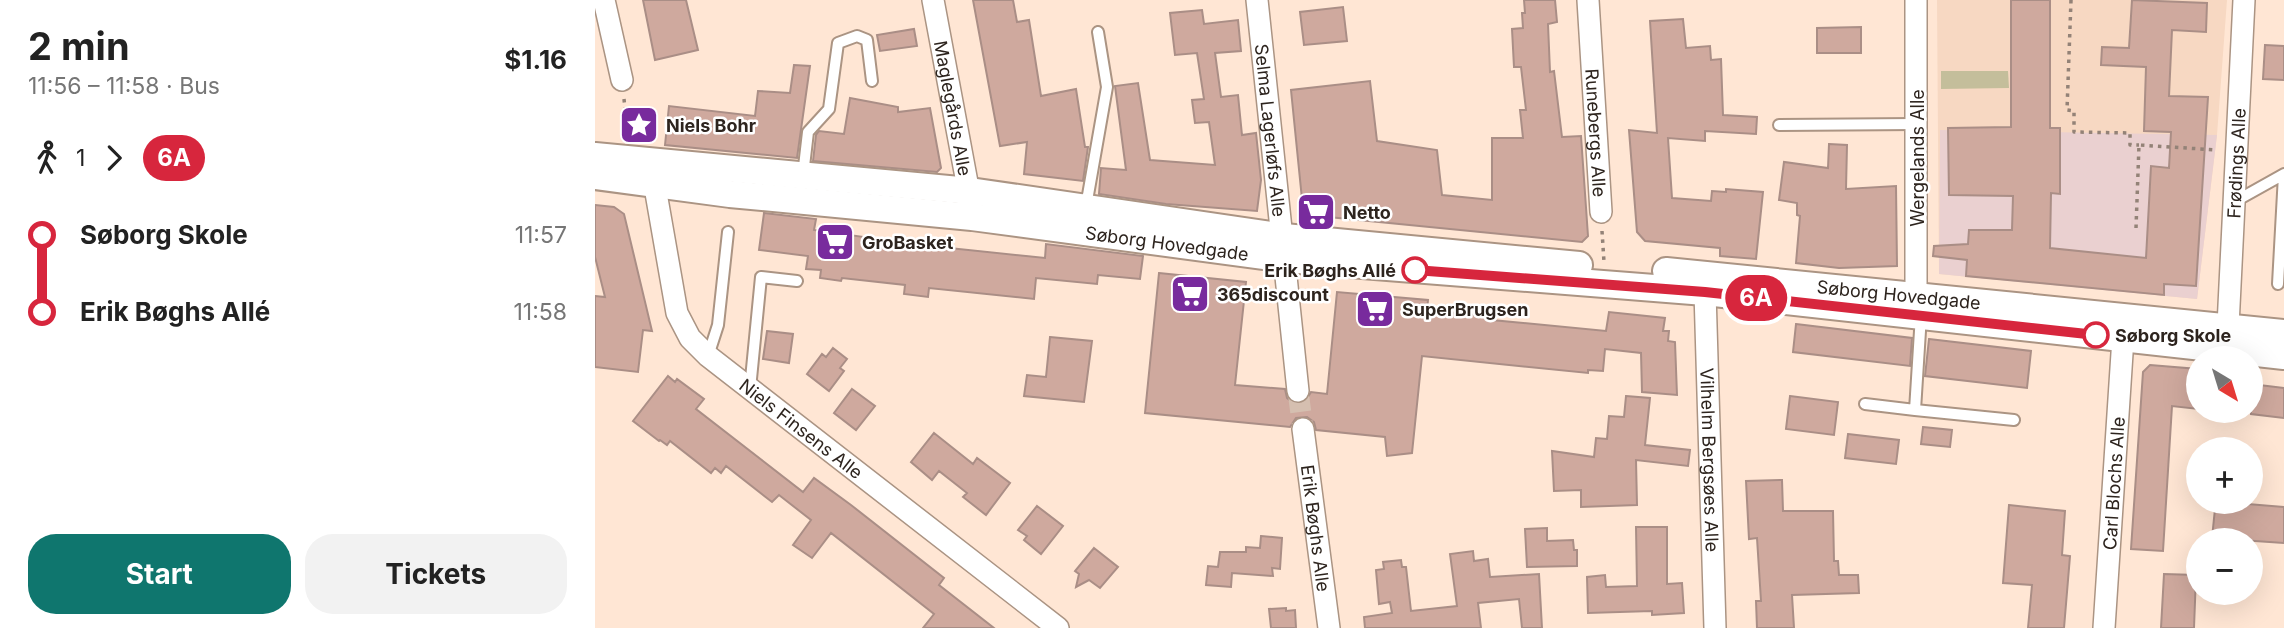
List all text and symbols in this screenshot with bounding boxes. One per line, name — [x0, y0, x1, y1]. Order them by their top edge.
text: 2 min — [28, 23, 130, 69]
street label: Maglegårds Alle — [930, 39, 976, 177]
street label: Selma Lagerløfs Alle — [1251, 43, 1290, 218]
text: $1.16 — [504, 44, 567, 75]
street label: Runebergs Alle — [1582, 68, 1611, 198]
text: 11:56 – 11:58 · Bus — [28, 72, 220, 100]
street label: Wergelands Alle — [1907, 89, 1928, 227]
place icon: Niels Bohr — [618, 104, 660, 146]
street label: Frødings Alle — [2223, 107, 2249, 219]
place label: Niels Bohr — [666, 115, 756, 136]
icon: walk — [28, 139, 66, 177]
icon: forward — [95, 139, 133, 177]
text: 6A — [157, 143, 191, 172]
text: 1 — [76, 144, 85, 172]
supermarket icon: Netto — [1295, 191, 1337, 233]
place label: Netto — [1343, 202, 1391, 223]
text: Søborg Skole — [80, 219, 248, 250]
text: 11:57 — [515, 221, 567, 249]
supermarket icon: GroBasket — [814, 221, 856, 263]
street label: Søborg Hovedgade — [1084, 222, 1250, 264]
place label: GroBasket — [862, 232, 954, 253]
marker: Erik Bøghs Allé — [1402, 257, 1428, 283]
place label: Erik Bøghs Allé — [1264, 260, 1396, 281]
supermarket icon: 365discount — [1169, 273, 1211, 315]
line badge: 6A — [1725, 275, 1787, 321]
street label: Søborg Hovedgade — [1816, 276, 1982, 313]
text: 6A — [1739, 283, 1773, 312]
place label: 365discount — [1217, 284, 1329, 305]
supermarket icon: SuperBrugsen — [1354, 288, 1396, 330]
text: Erik Bøghs Allé — [80, 296, 270, 327]
text: 11:58 — [513, 298, 567, 326]
place label: SuperBrugsen — [1402, 299, 1529, 320]
marker: Søborg Skole — [2083, 322, 2109, 348]
place label: Søborg Skole — [2115, 325, 2231, 346]
north arrow — [2186, 346, 2263, 424]
map controls — [2186, 346, 2263, 605]
street label: Vilhelm Bergsøes Alle — [1697, 367, 1723, 552]
street label: Niels Finsens Alle — [736, 374, 867, 483]
street label: Carl Blochs Alle — [2099, 416, 2128, 551]
button: + — [2186, 437, 2263, 514]
street label: Erik Bøghs Alle — [1297, 463, 1335, 593]
button: − — [2186, 528, 2263, 605]
button: Start — [28, 534, 291, 614]
button: Tickets — [305, 534, 567, 614]

